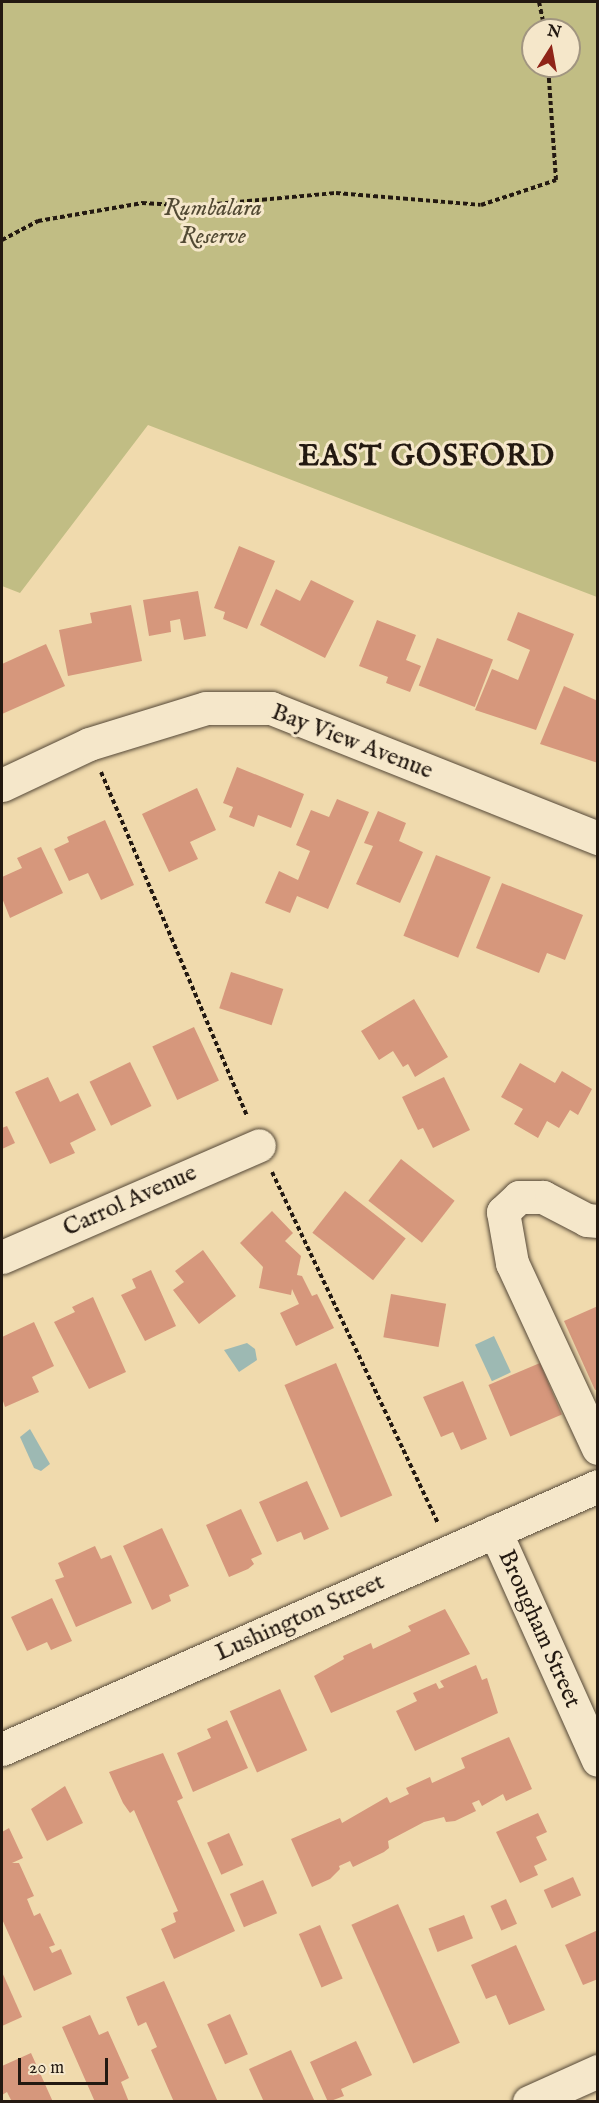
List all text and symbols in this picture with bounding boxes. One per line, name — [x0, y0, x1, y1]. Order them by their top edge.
north arrow — [521, 18, 581, 78]
text: N — [545, 21, 563, 43]
park label: Rumbalara Reserve — [164, 195, 262, 251]
district label: EAST GOSFORD — [298, 439, 556, 475]
street label: Bay View Avenue — [267, 698, 437, 786]
street label: Carrol Avenue — [59, 1159, 201, 1243]
street label: Brougham Street — [491, 1546, 587, 1712]
street label: Lushington Street — [211, 1568, 389, 1668]
scale bar — [21, 2046, 111, 2084]
text: 20 m — [29, 2057, 64, 2080]

